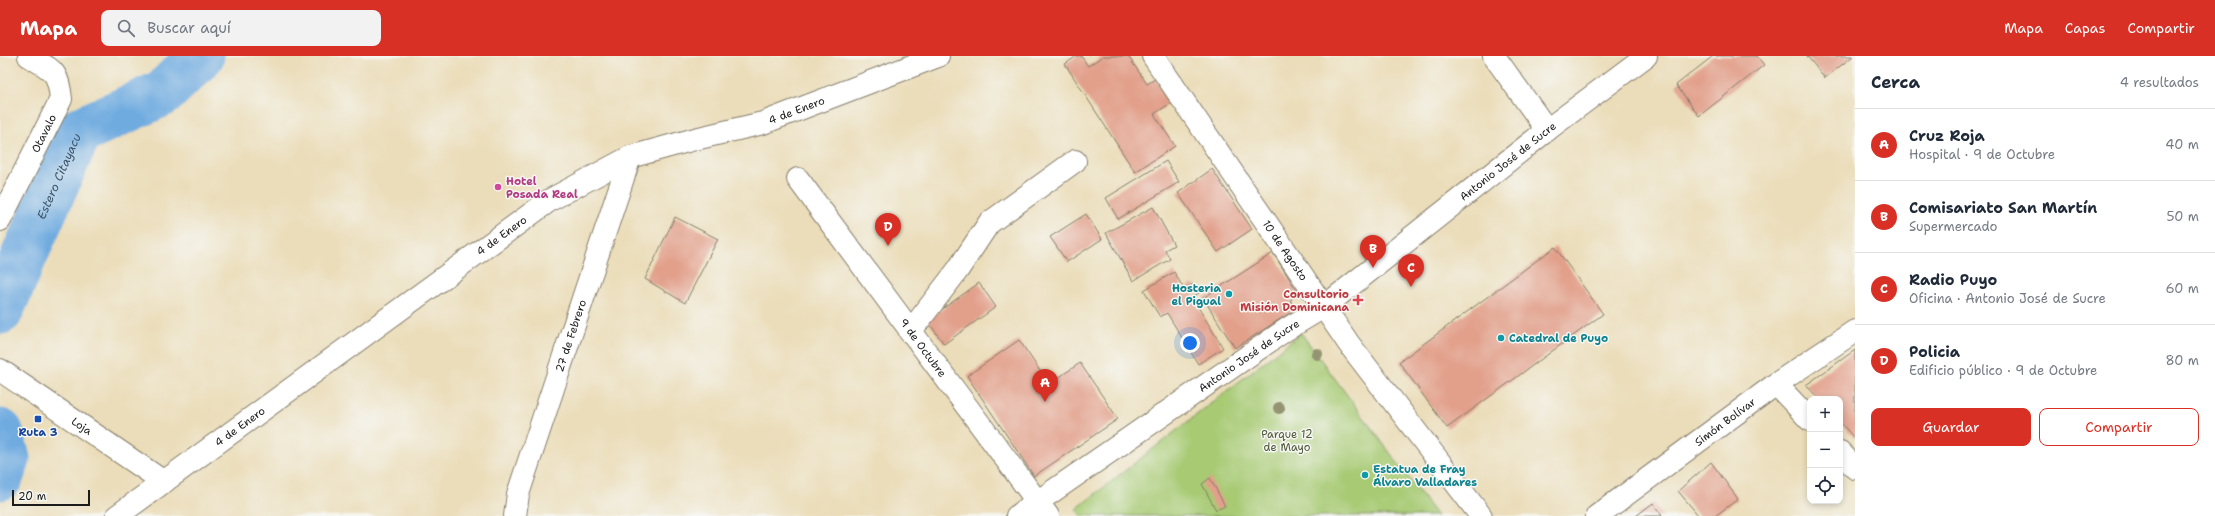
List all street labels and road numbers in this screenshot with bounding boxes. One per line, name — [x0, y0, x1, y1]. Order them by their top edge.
street label: 4 de Enero — [766, 93, 827, 128]
street label: Otavalo — [28, 111, 60, 155]
street label: Antonio José de Sucre — [1456, 118, 1559, 204]
street label: 4 de Enero — [473, 212, 530, 259]
street label: 10 de Agosto — [1259, 217, 1311, 284]
street label: 27 de Febrero — [552, 297, 590, 374]
street label: 9 de Octubre — [896, 315, 950, 380]
street label: Antonio José de Sucre — [1196, 316, 1302, 396]
street label: Simón Bolívar — [1691, 394, 1759, 449]
street label: 4 de Enero — [212, 403, 268, 450]
street label: Loja — [68, 413, 95, 438]

